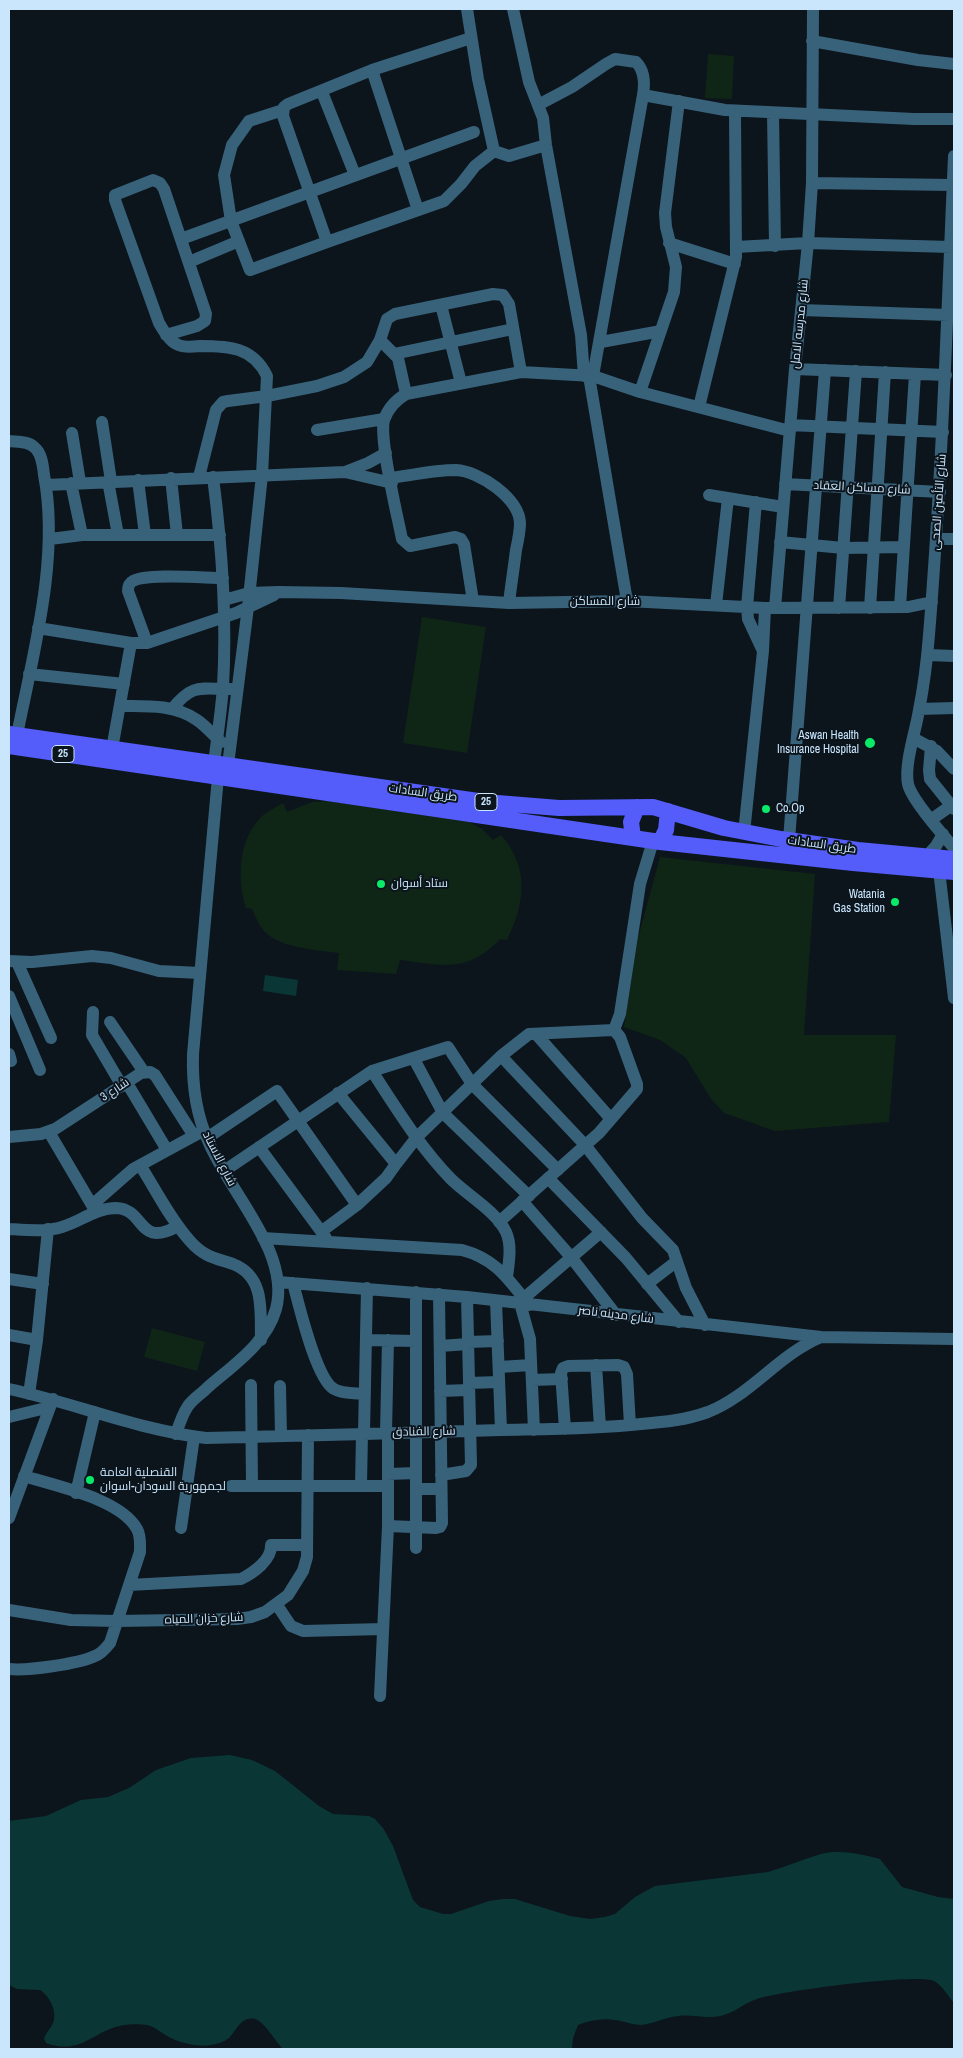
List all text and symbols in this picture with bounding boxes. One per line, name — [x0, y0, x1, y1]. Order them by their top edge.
street label: شارع مدرسه الامل — [788, 279, 812, 369]
street label: شارع التأمين الصحى — [928, 453, 950, 551]
street label: شارع مساكن العقاد — [813, 478, 911, 498]
street label: شارع المساكن — [570, 595, 640, 609]
place label: Aswan Health Insurance Hospital — [777, 729, 859, 757]
marker: Aswan Health Insurance Hospital — [863, 736, 877, 750]
road number: 25 — [52, 746, 74, 762]
street label: طريق السادات — [388, 781, 458, 805]
road number: 25 — [475, 794, 497, 810]
place label: Co.Op — [776, 802, 804, 816]
marker: Co.Op — [760, 803, 772, 815]
street label: طريق السادات — [787, 833, 857, 857]
place label: ستاد أسوان — [391, 877, 448, 891]
marker: ستاد أسوان — [375, 878, 387, 890]
place label: Watania Gas Station — [833, 888, 885, 916]
marker: Watania Gas Station — [889, 896, 901, 908]
street label: شارع 3 — [98, 1075, 132, 1105]
street label: شارع الاستاد — [199, 1129, 239, 1189]
street label: شارع مدينه ناصر — [577, 1303, 655, 1327]
street label: شارع الفنادق — [392, 1424, 456, 1440]
place label: القنصلية العامة لجمهورية السودان-اسوان — [100, 1466, 226, 1494]
marker: القنصلية العامة لجمهورية السودان-اسوان — [84, 1474, 96, 1486]
street label: شارع خزان المياه — [164, 1610, 244, 1628]

